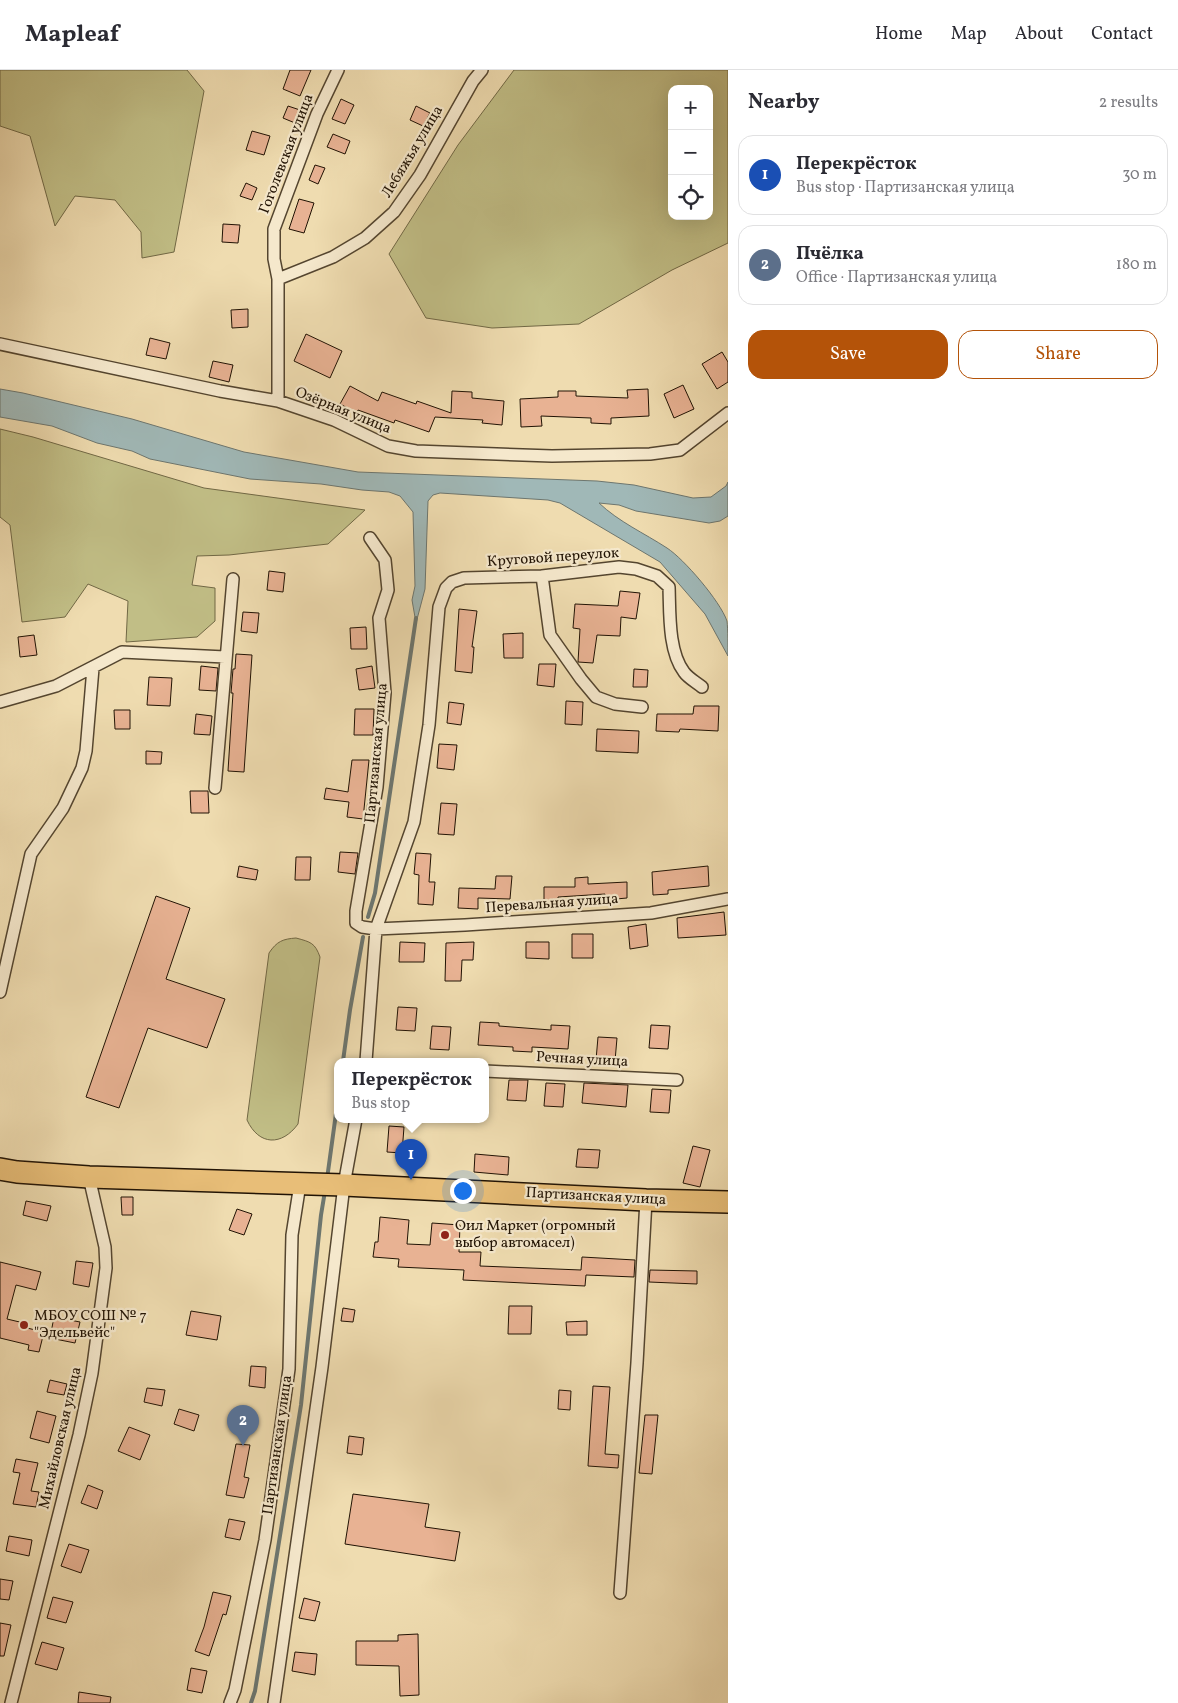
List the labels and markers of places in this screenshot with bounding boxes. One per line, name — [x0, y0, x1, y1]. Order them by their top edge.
pin: 1 — [395, 1139, 427, 1180]
place label: Оил Маркет (огромный выбор автомасел) — [455, 1216, 616, 1254]
marker: Оил Маркет (огромный выбор автомасел) — [439, 1229, 451, 1241]
place label: МБОУ СОШ № 7 "Эдельвейс" — [34, 1306, 147, 1344]
marker: МБОУ СОШ № 7 "Эдельвейс" — [18, 1319, 30, 1331]
pin: 2 — [227, 1405, 259, 1446]

